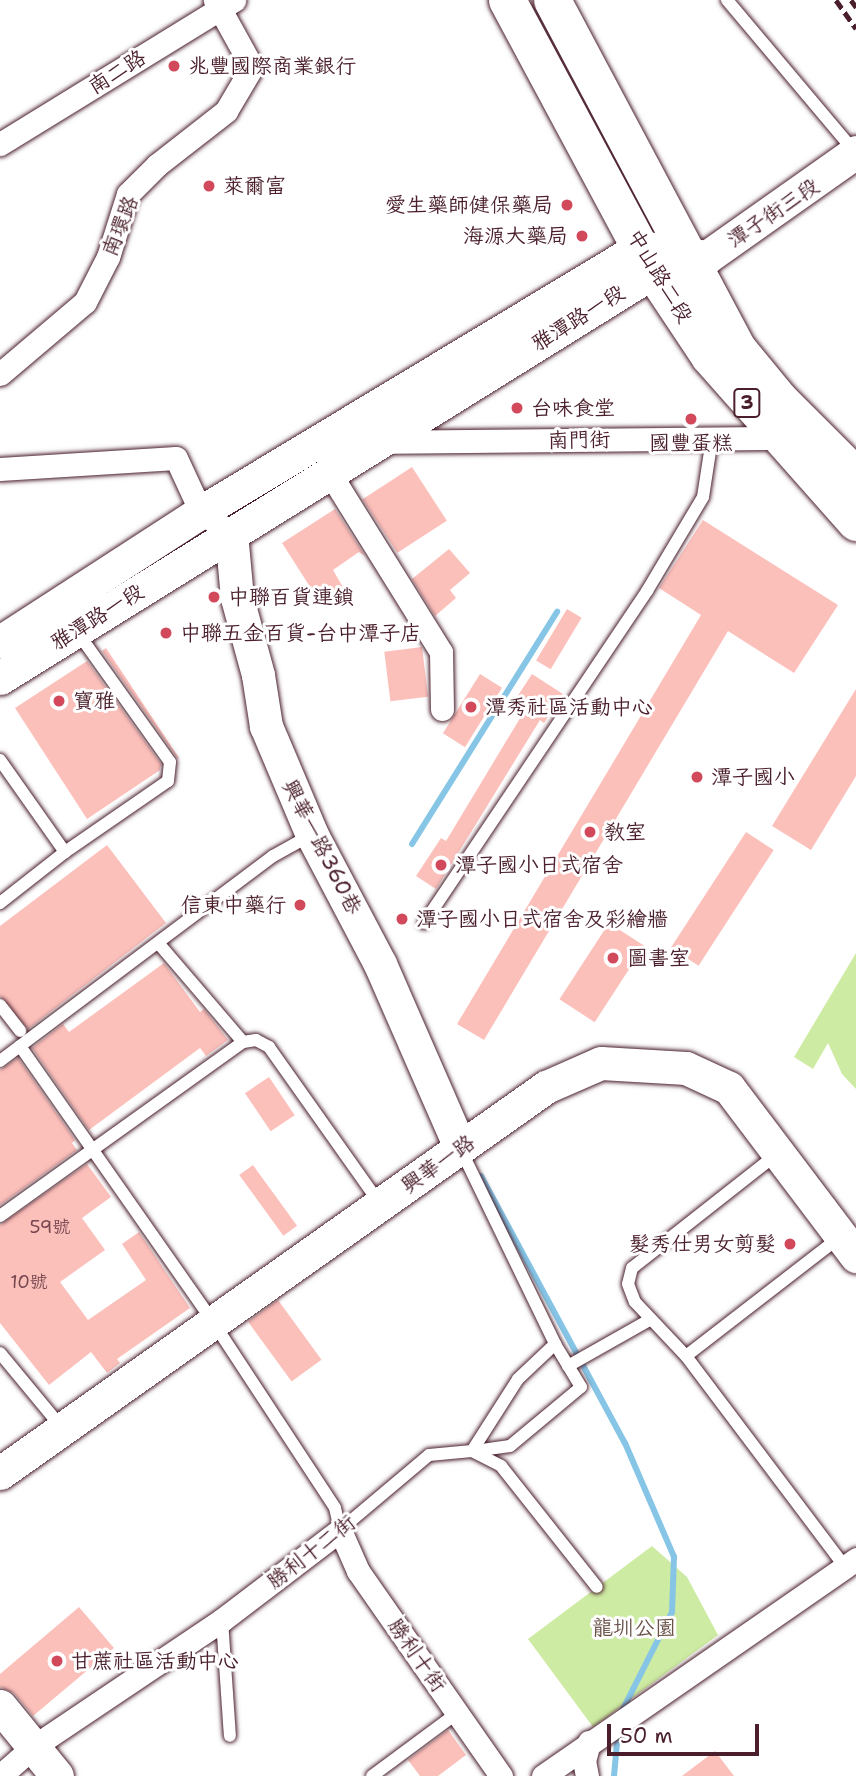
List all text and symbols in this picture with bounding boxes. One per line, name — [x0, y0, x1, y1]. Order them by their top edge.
street label: 南二路 — [84, 45, 150, 99]
place label: 兆豐國際商業銀行 — [188, 53, 356, 79]
marker: 兆豐國際商業銀行 — [166, 58, 182, 74]
place label: 萊爾富 — [223, 173, 286, 199]
street label: 潭子街三段 — [722, 173, 824, 253]
marker: 萊爾富 — [201, 178, 217, 194]
street label: 南環路 — [97, 192, 143, 260]
place label: 愛生藥師健保藥局 — [385, 192, 553, 218]
marker: 愛生藥師健保藥局 — [559, 197, 575, 213]
place label: 海源大藥局 — [463, 223, 568, 249]
street label: 中山路二段 — [622, 225, 698, 327]
marker: 海源大藥局 — [574, 228, 590, 244]
street label: 雅潭路一段 — [527, 279, 629, 357]
road number: 3 — [733, 388, 761, 418]
place label: 台味食堂 — [531, 395, 615, 421]
marker: 台味食堂 — [509, 400, 525, 416]
marker: 國豐蛋糕 — [683, 411, 699, 427]
street label: 南門街 — [547, 427, 611, 453]
place label: 國豐蛋糕 — [649, 430, 733, 456]
street label: 雅潭路一段 — [46, 578, 148, 656]
place label: 中聯百貨連鎖 — [228, 584, 354, 610]
marker: 中聯百貨連鎖 — [206, 589, 222, 605]
place label: 中聯五金百貨-台中潭子店 — [180, 620, 421, 646]
marker: 中聯五金百貨-台中潭子店 — [158, 625, 174, 641]
place label: 寶雅 — [73, 688, 115, 714]
marker: 寶雅 — [51, 693, 67, 709]
place label: 潭秀社區活動中心 — [485, 694, 653, 720]
marker: 潭秀社區活動中心 — [463, 699, 479, 715]
place label: 潭子國小 — [711, 764, 795, 790]
marker: 潭子國小 — [689, 769, 705, 785]
street label: 興華一路360巷 — [277, 775, 367, 919]
place label: 教室 — [604, 819, 646, 845]
marker: 教室 — [582, 824, 598, 840]
place label: 潭子國小日式宿舍 — [455, 852, 623, 878]
marker: 潭子國小日式宿舍 — [433, 857, 449, 873]
place label: 信東中藥行 — [181, 892, 286, 918]
marker: 信東中藥行 — [292, 897, 308, 913]
place label: 潭子國小日式宿舍及彩繪牆 — [416, 906, 668, 932]
marker: 潭子國小日式宿舍及彩繪牆 — [394, 911, 410, 927]
place label: 圖書室 — [627, 945, 690, 971]
marker: 圖書室 — [605, 950, 621, 966]
street label: 興華一路 — [396, 1130, 480, 1198]
house number: 59號 — [30, 1216, 70, 1238]
place label: 髮秀仕男女剪髮 — [629, 1231, 776, 1257]
marker: 髮秀仕男女剪髮 — [782, 1236, 798, 1252]
house number: 10號 — [10, 1271, 48, 1293]
street label: 勝利十二街 — [262, 1510, 360, 1594]
street label: 勝利十街 — [383, 1613, 451, 1697]
park label: 龍圳公園 — [592, 1615, 676, 1641]
place label: 甘蔗社區活動中心 — [71, 1648, 239, 1674]
marker: 甘蔗社區活動中心 — [49, 1653, 65, 1669]
scale bar — [611, 1710, 763, 1754]
text: 50 m — [620, 1722, 673, 1750]

